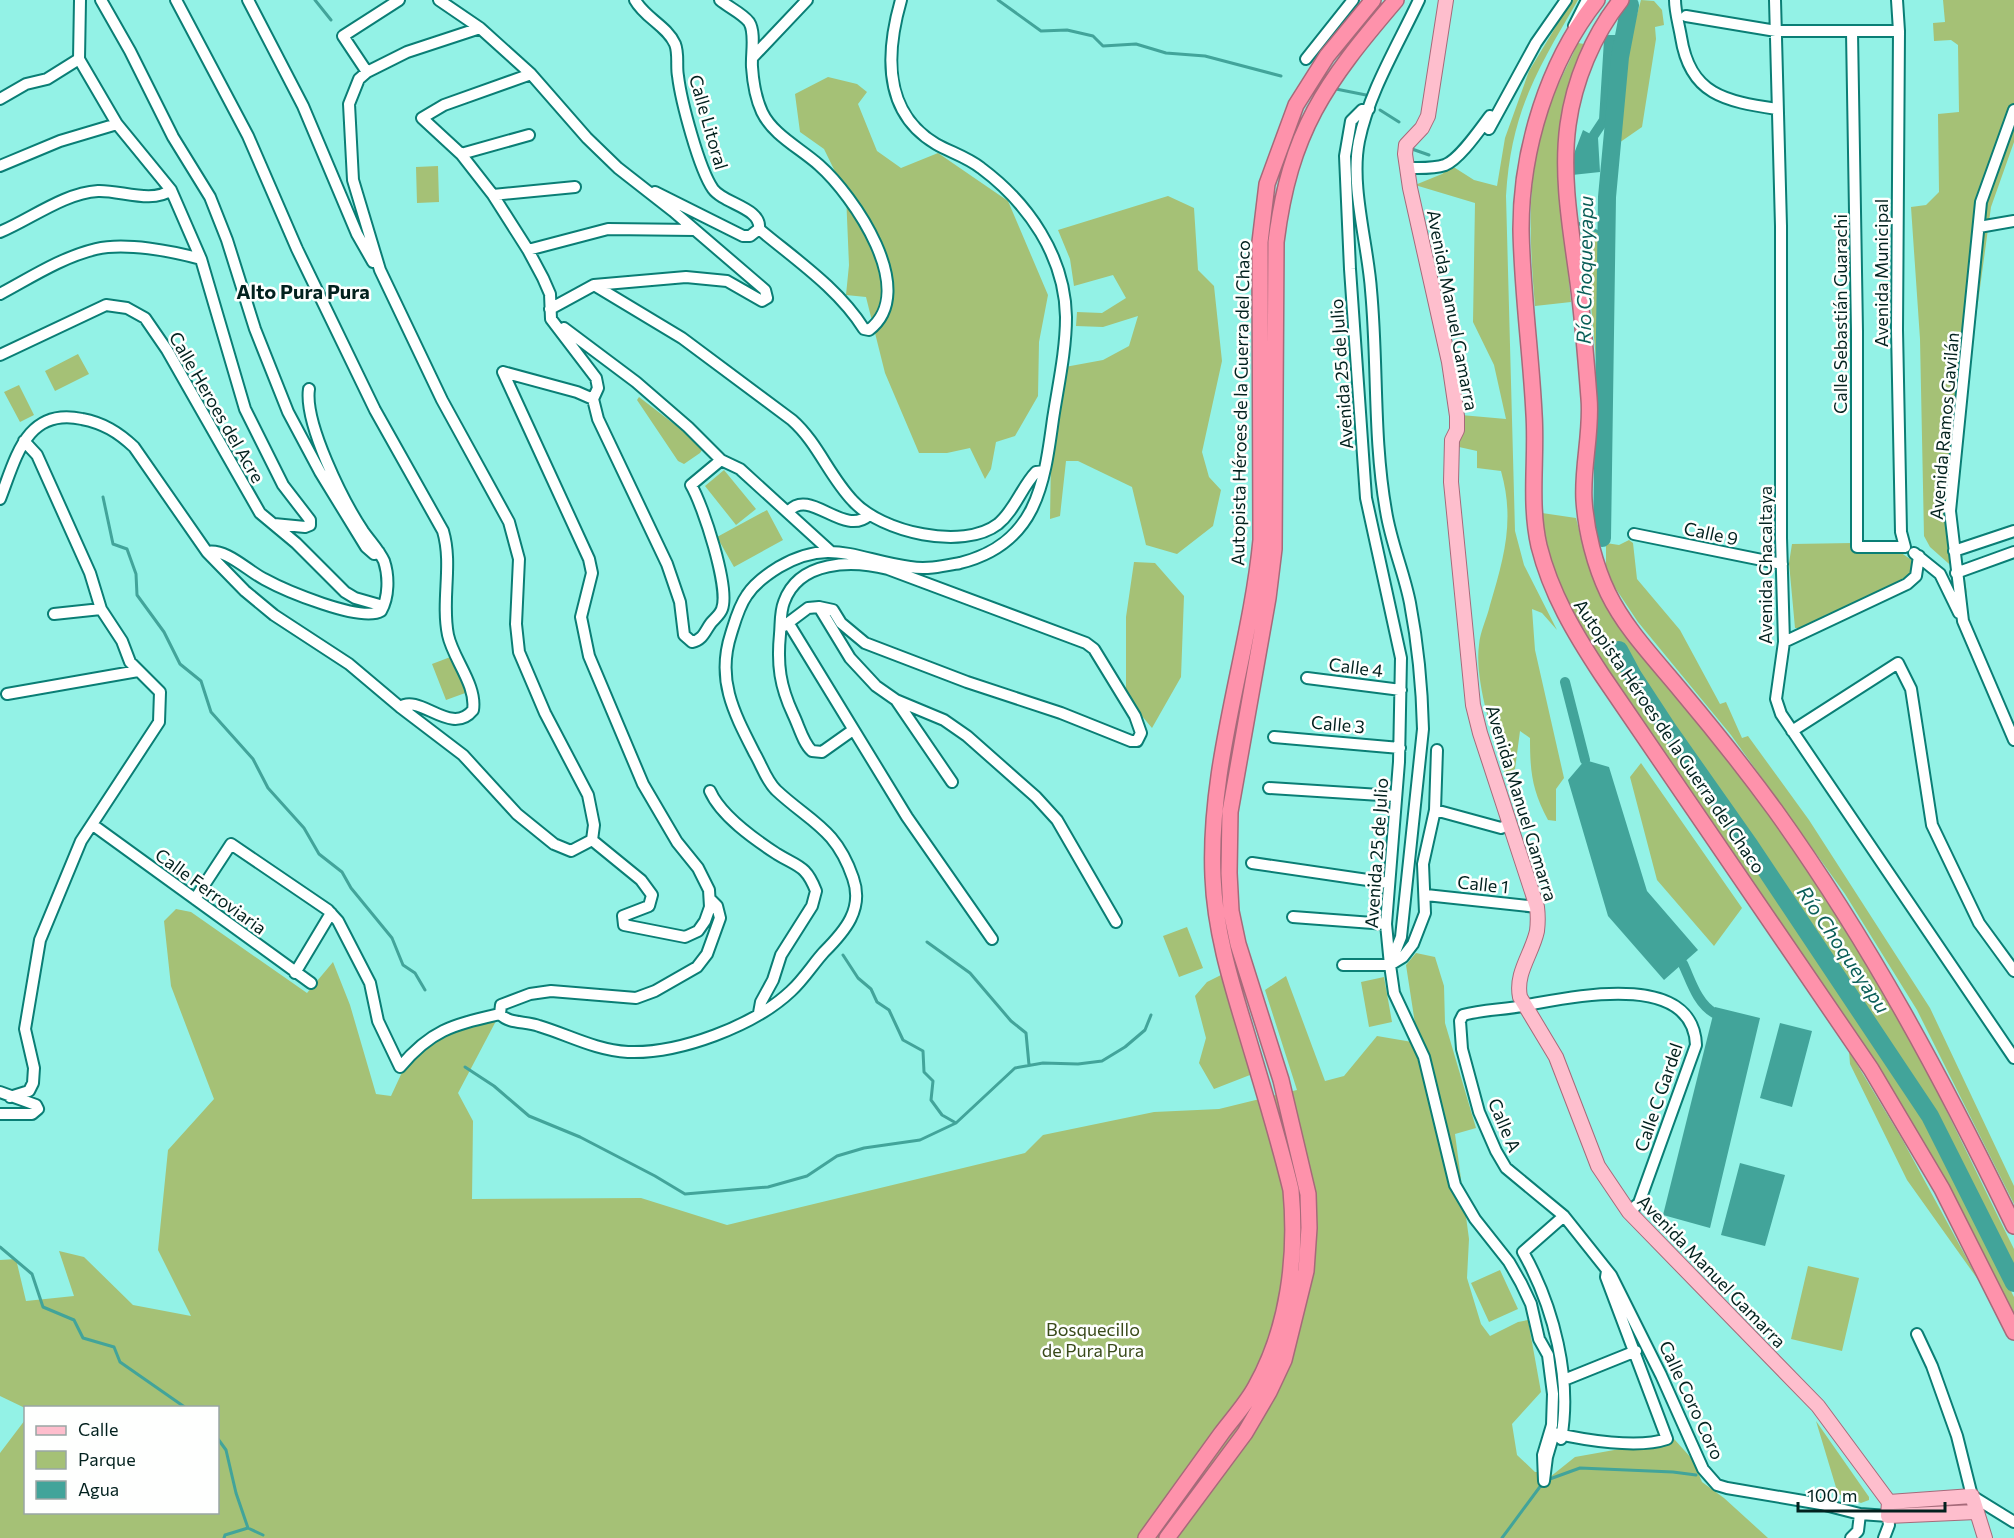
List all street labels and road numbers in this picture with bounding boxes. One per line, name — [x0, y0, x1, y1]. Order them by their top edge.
street label: Calle Litoral — [685, 72, 733, 172]
street label: Avenida Municipal — [1870, 199, 1892, 347]
street label: Avenida Manuel Gamarra — [1423, 208, 1483, 412]
street label: Calle Sebastián Guarachi — [1829, 214, 1851, 414]
street label: Autopista Héroes de la Guerra del Chaco — [1226, 240, 1254, 566]
street label: Avenida 25 de Julio — [1325, 298, 1357, 450]
street label: Calle Heroes del Acre — [165, 328, 269, 486]
street label: Avenida Ramos Gavilán — [1925, 331, 1963, 521]
street label: Avenida Chacaltaya — [1754, 486, 1776, 644]
street label: Calle 9 — [1682, 517, 1740, 549]
street label: Autopista Héroes de la Guerra del Chaco — [1570, 595, 1770, 877]
street label: Calle 4 — [1328, 653, 1385, 681]
street label: Avenida Manuel Gamarra — [1482, 702, 1562, 904]
street label: Calle 3 — [1310, 711, 1366, 737]
street label: Avenida 25 de Julio — [1360, 777, 1392, 929]
street label: Calle Ferroviaria — [151, 843, 271, 939]
street label: Calle 1 — [1456, 870, 1510, 898]
street label: Calle C Gardel — [1629, 1040, 1687, 1154]
street label: Calle A — [1484, 1095, 1526, 1155]
street label: Avenida Manuel Gamarra — [1633, 1190, 1791, 1352]
street label: Calle Coro Coro — [1655, 1337, 1729, 1463]

